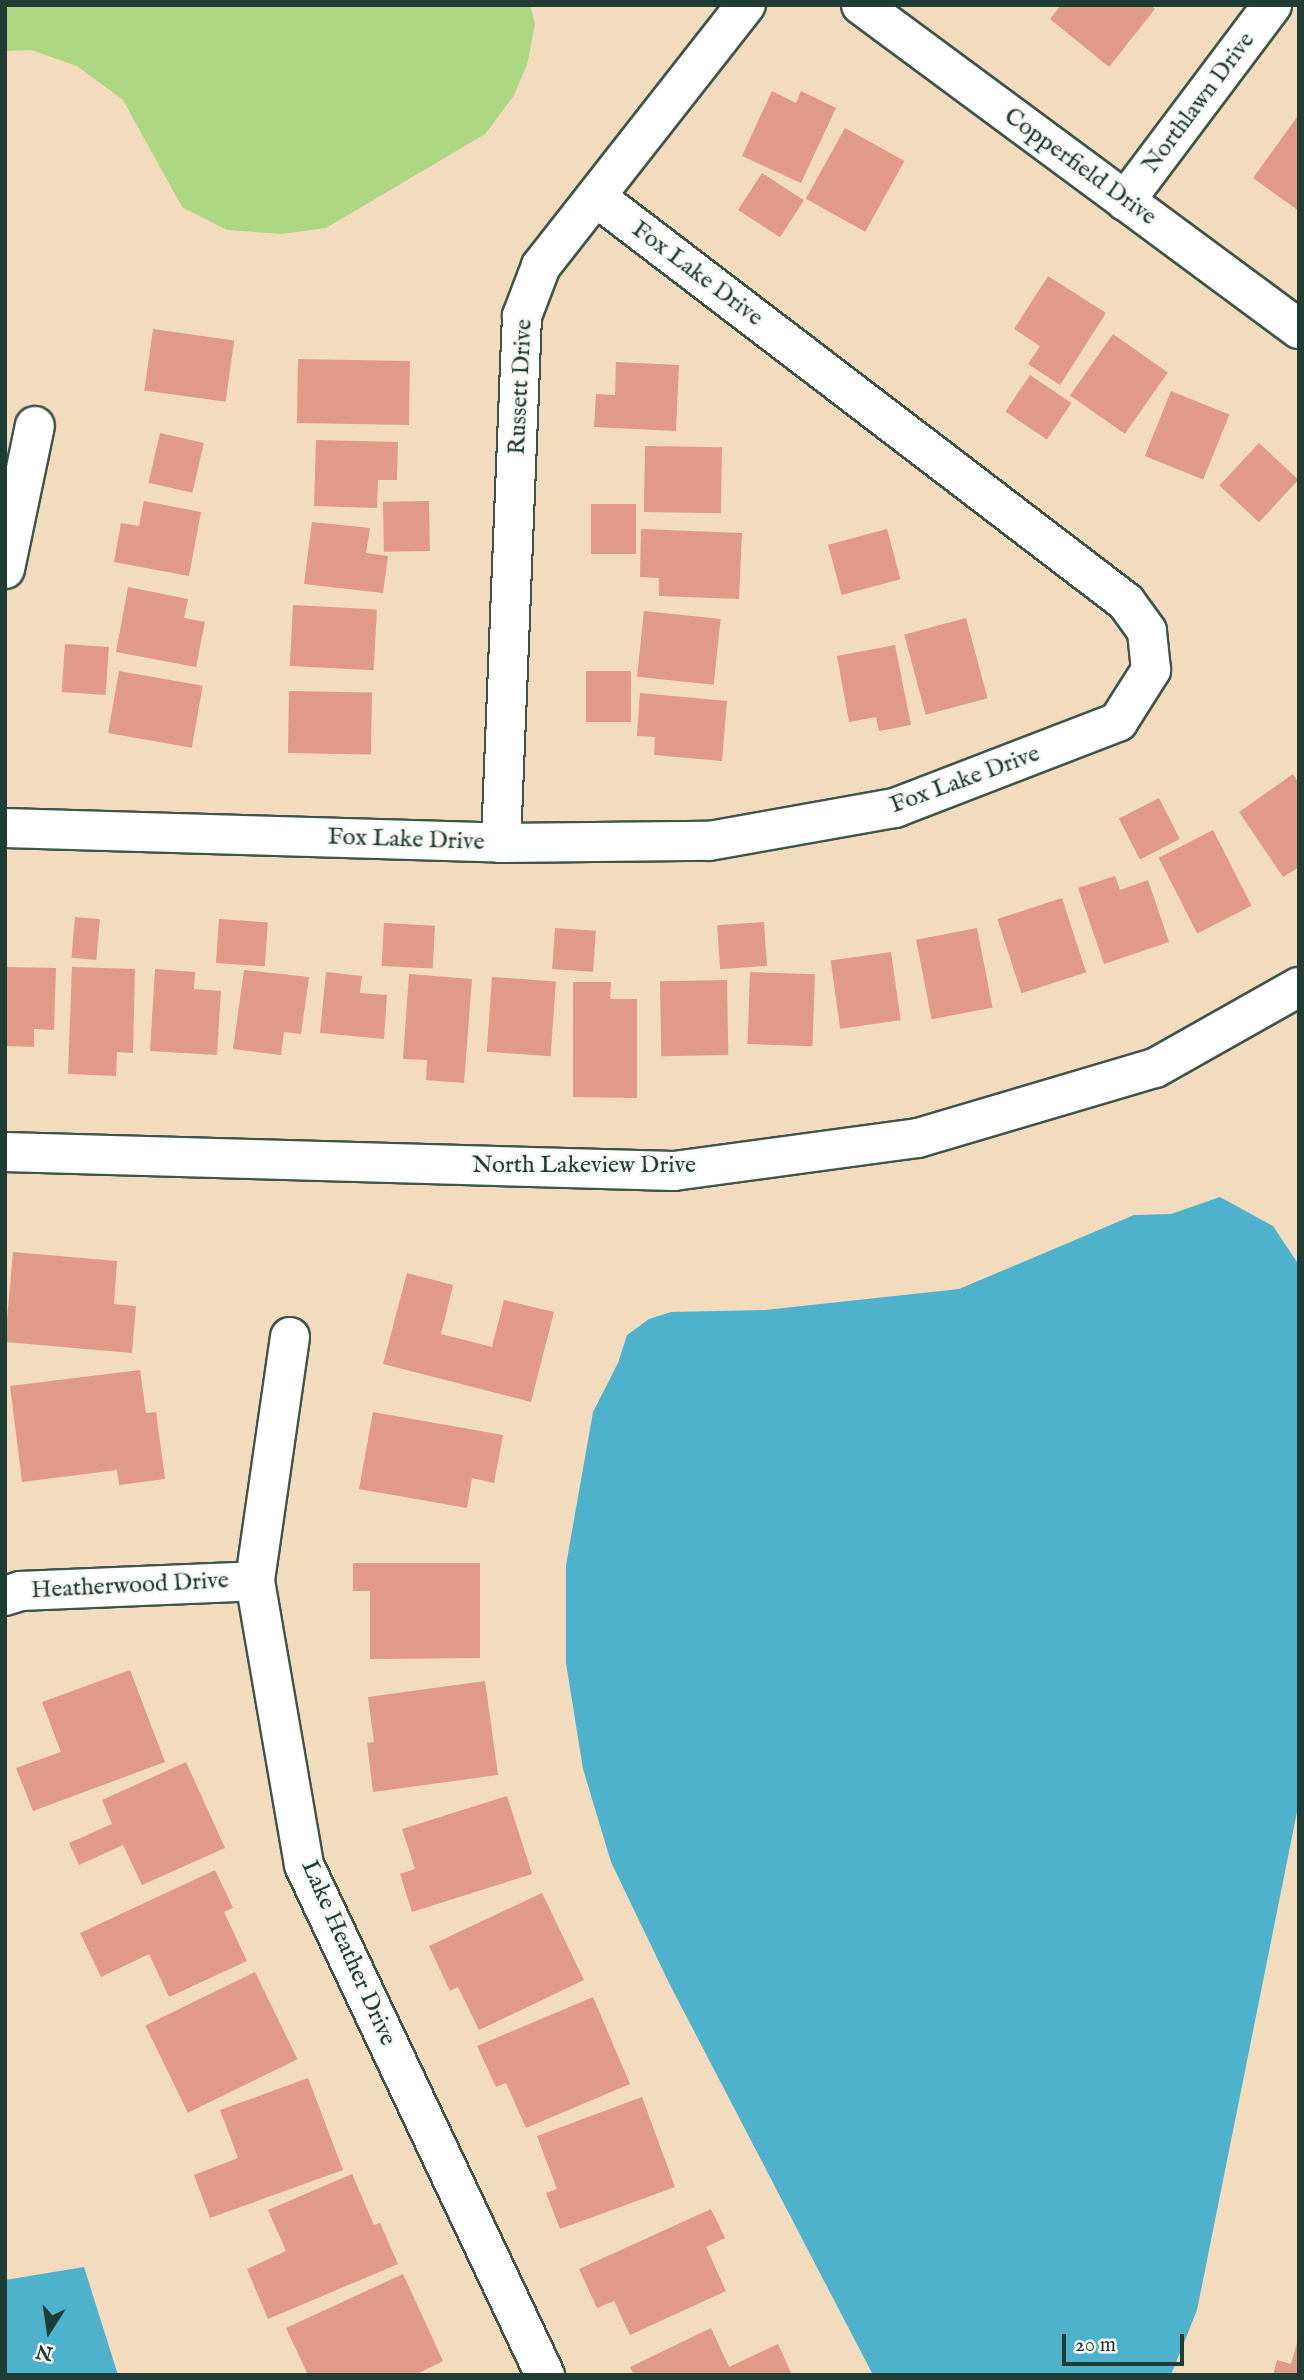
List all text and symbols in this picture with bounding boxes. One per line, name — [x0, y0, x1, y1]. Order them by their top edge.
street label: Northlawn Drive — [1137, 27, 1261, 179]
street label: Copperfield Drive — [998, 102, 1162, 232]
street label: Fox Lake Drive — [626, 215, 768, 333]
street label: Russett Drive — [503, 318, 539, 456]
street label: Fox Lake Drive — [886, 740, 1044, 820]
street label: Fox Lake Drive — [327, 823, 485, 857]
street label: North Lakeview Drive — [472, 1152, 696, 1180]
street label: Heatherwood Drive — [30, 1566, 230, 1606]
street label: Lake Heather Drive — [294, 1856, 402, 2050]
north arrow — [14, 2296, 84, 2366]
scale bar — [1066, 2320, 1188, 2364]
text: 20 m — [1075, 2332, 1116, 2359]
text: N — [34, 2338, 55, 2365]

